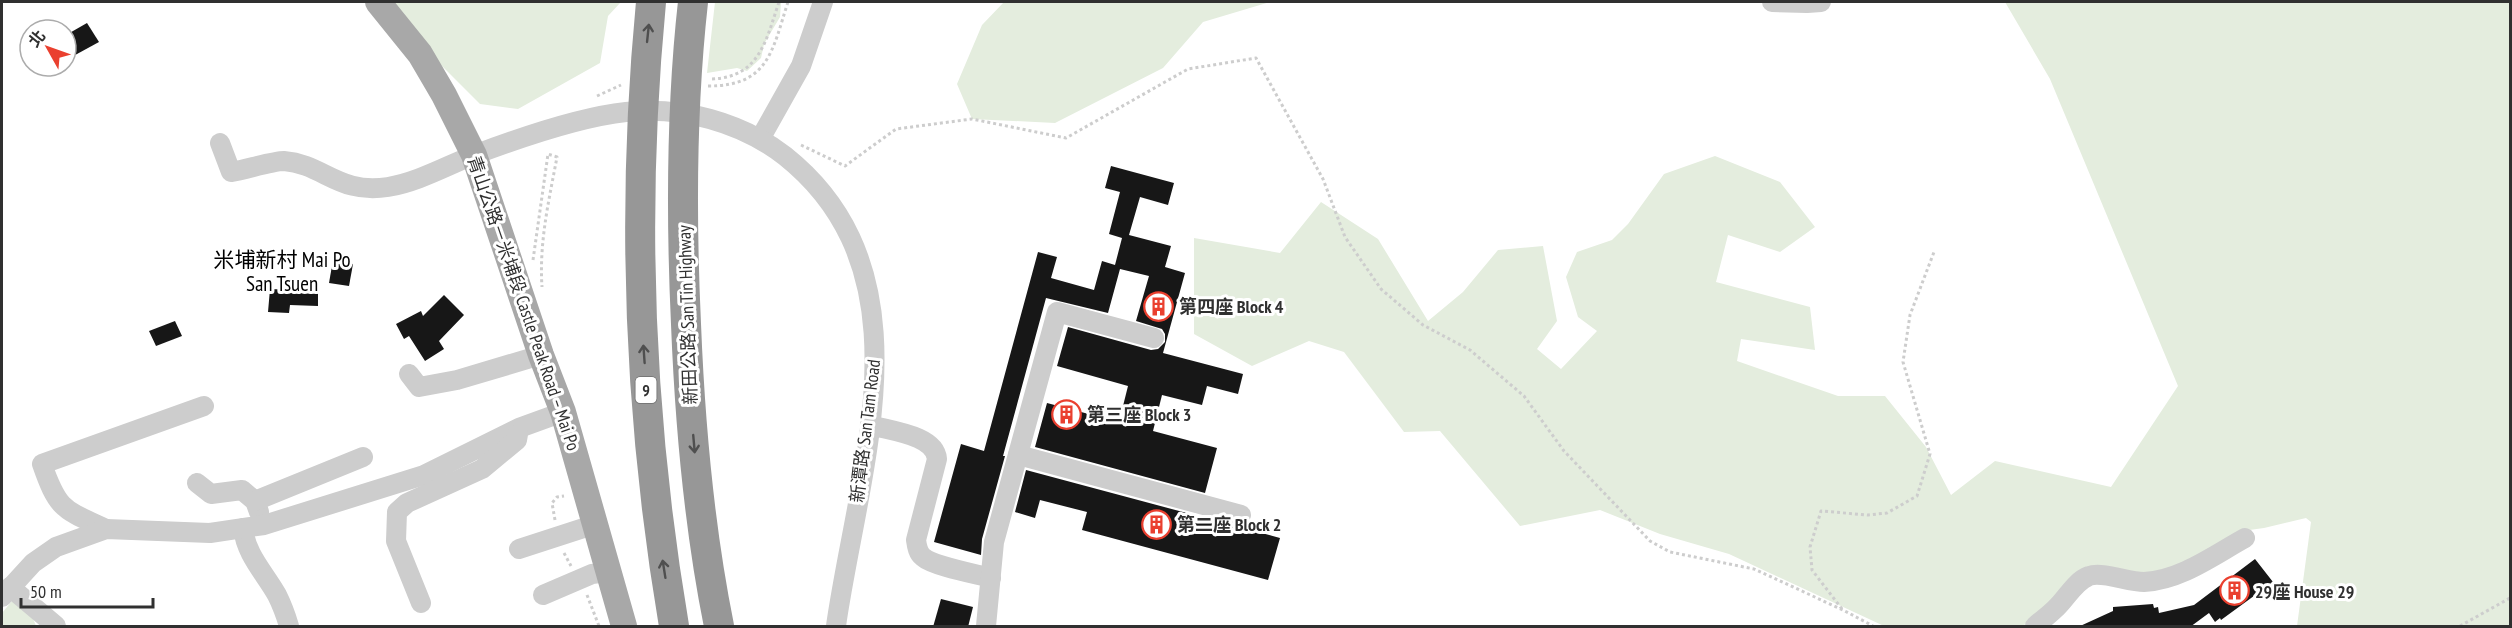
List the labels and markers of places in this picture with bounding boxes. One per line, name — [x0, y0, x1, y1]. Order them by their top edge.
building icon: 第四座 Block 4 — [1142, 290, 1174, 322]
place label: 第四座 Block 4 — [1179, 295, 1284, 318]
building icon: 第三座 Block 3 — [1050, 398, 1082, 430]
place label: 第三座 Block 3 — [1087, 403, 1191, 426]
building icon: 第二座 Block 2 — [1140, 508, 1172, 540]
place label: 第二座 Block 2 — [1177, 513, 1281, 536]
building icon: 29座 House 29 — [2218, 575, 2250, 607]
place label: 29座 House 29 — [2255, 580, 2354, 603]

